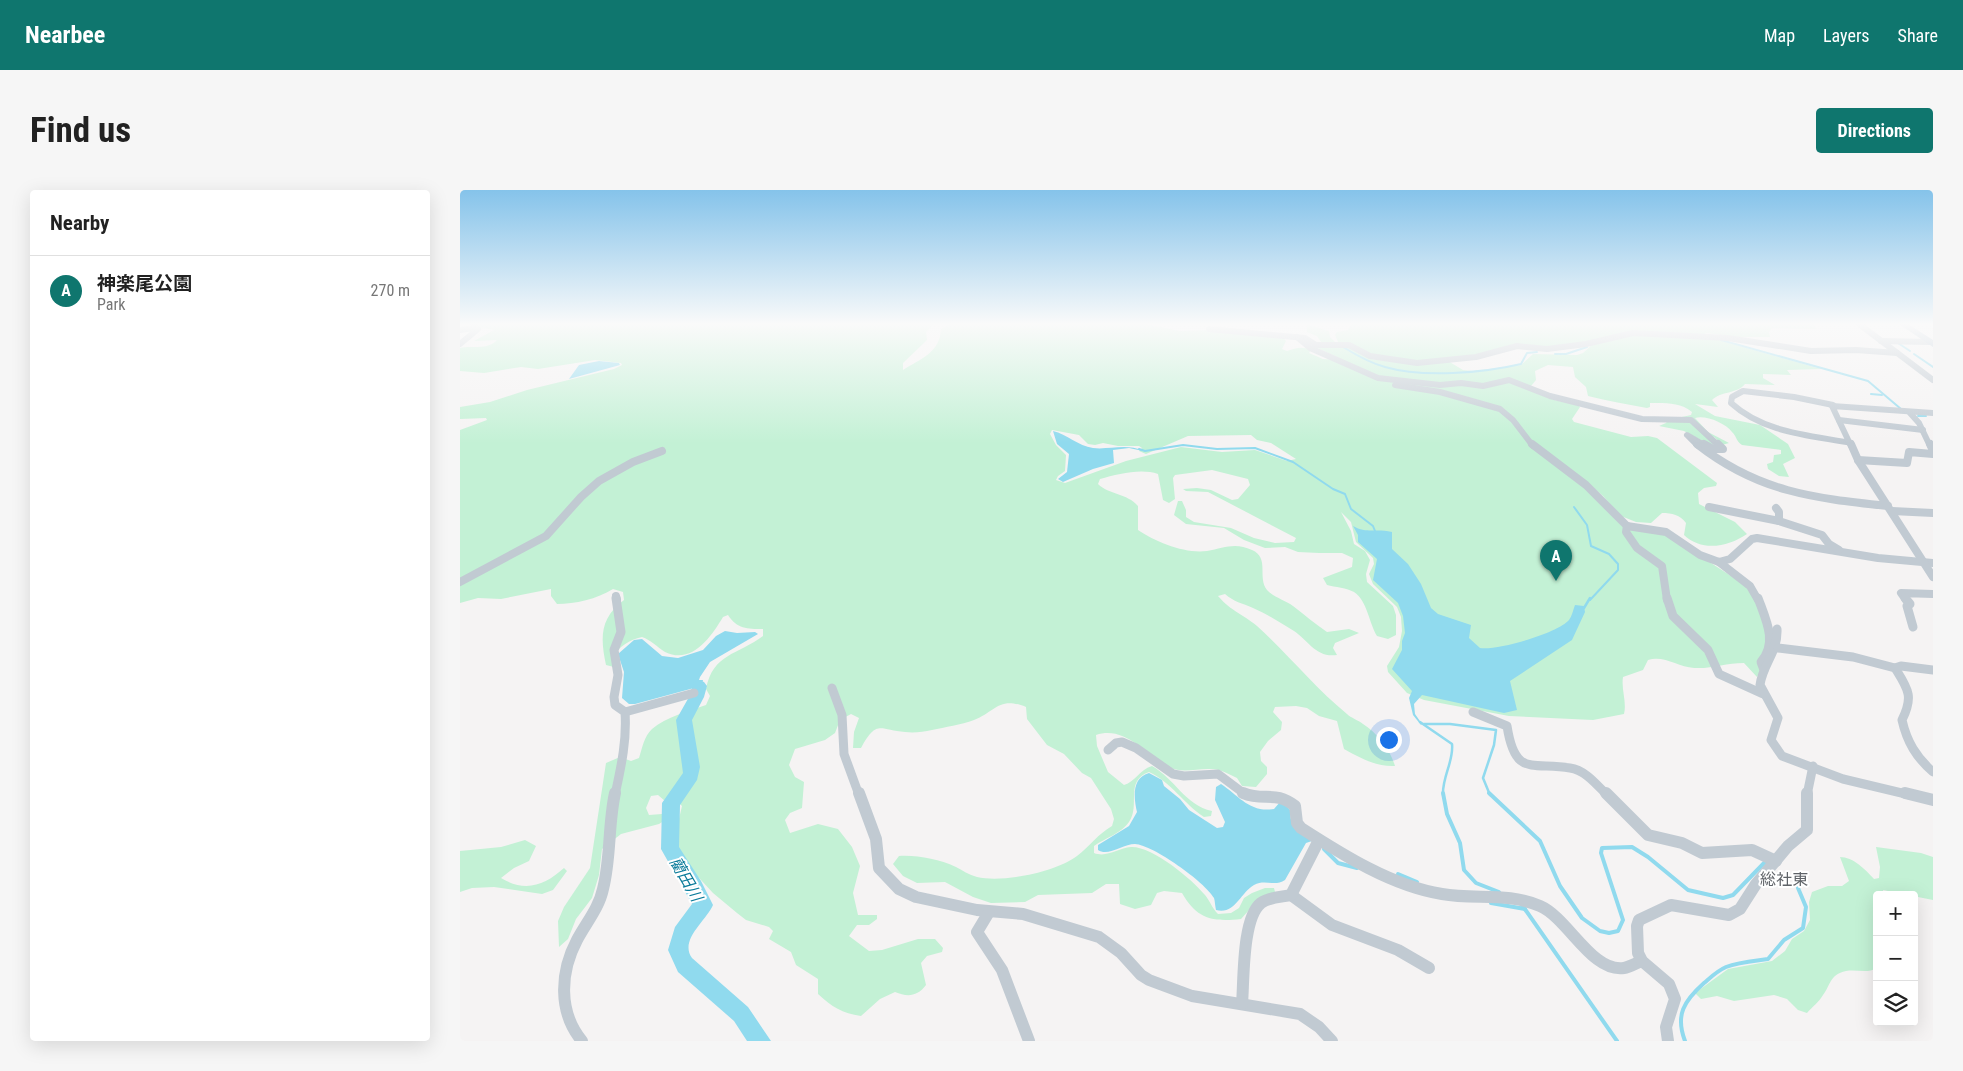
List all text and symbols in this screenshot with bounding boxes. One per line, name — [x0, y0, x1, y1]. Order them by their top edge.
text: Nearbee — [25, 21, 105, 49]
text: Map — [1764, 25, 1795, 46]
text: Layers — [1823, 25, 1870, 46]
text: Share — [1898, 25, 1938, 46]
button: Directions — [1816, 108, 1933, 153]
text: Find us — [30, 110, 131, 151]
text: Nearby — [50, 211, 109, 235]
text: 神楽尾公園 — [97, 272, 192, 295]
text: A — [61, 281, 71, 300]
text: 270 m — [371, 281, 410, 300]
text: Park — [97, 295, 126, 314]
pin: A — [1540, 540, 1572, 581]
your location — [1376, 727, 1402, 753]
water label: 藺田川 — [666, 853, 707, 906]
district label: 総社東 — [1760, 870, 1808, 889]
map controls — [1873, 891, 1918, 1026]
button: + — [1873, 891, 1918, 936]
button: − — [1873, 936, 1918, 981]
button: layers — [1873, 981, 1918, 1026]

